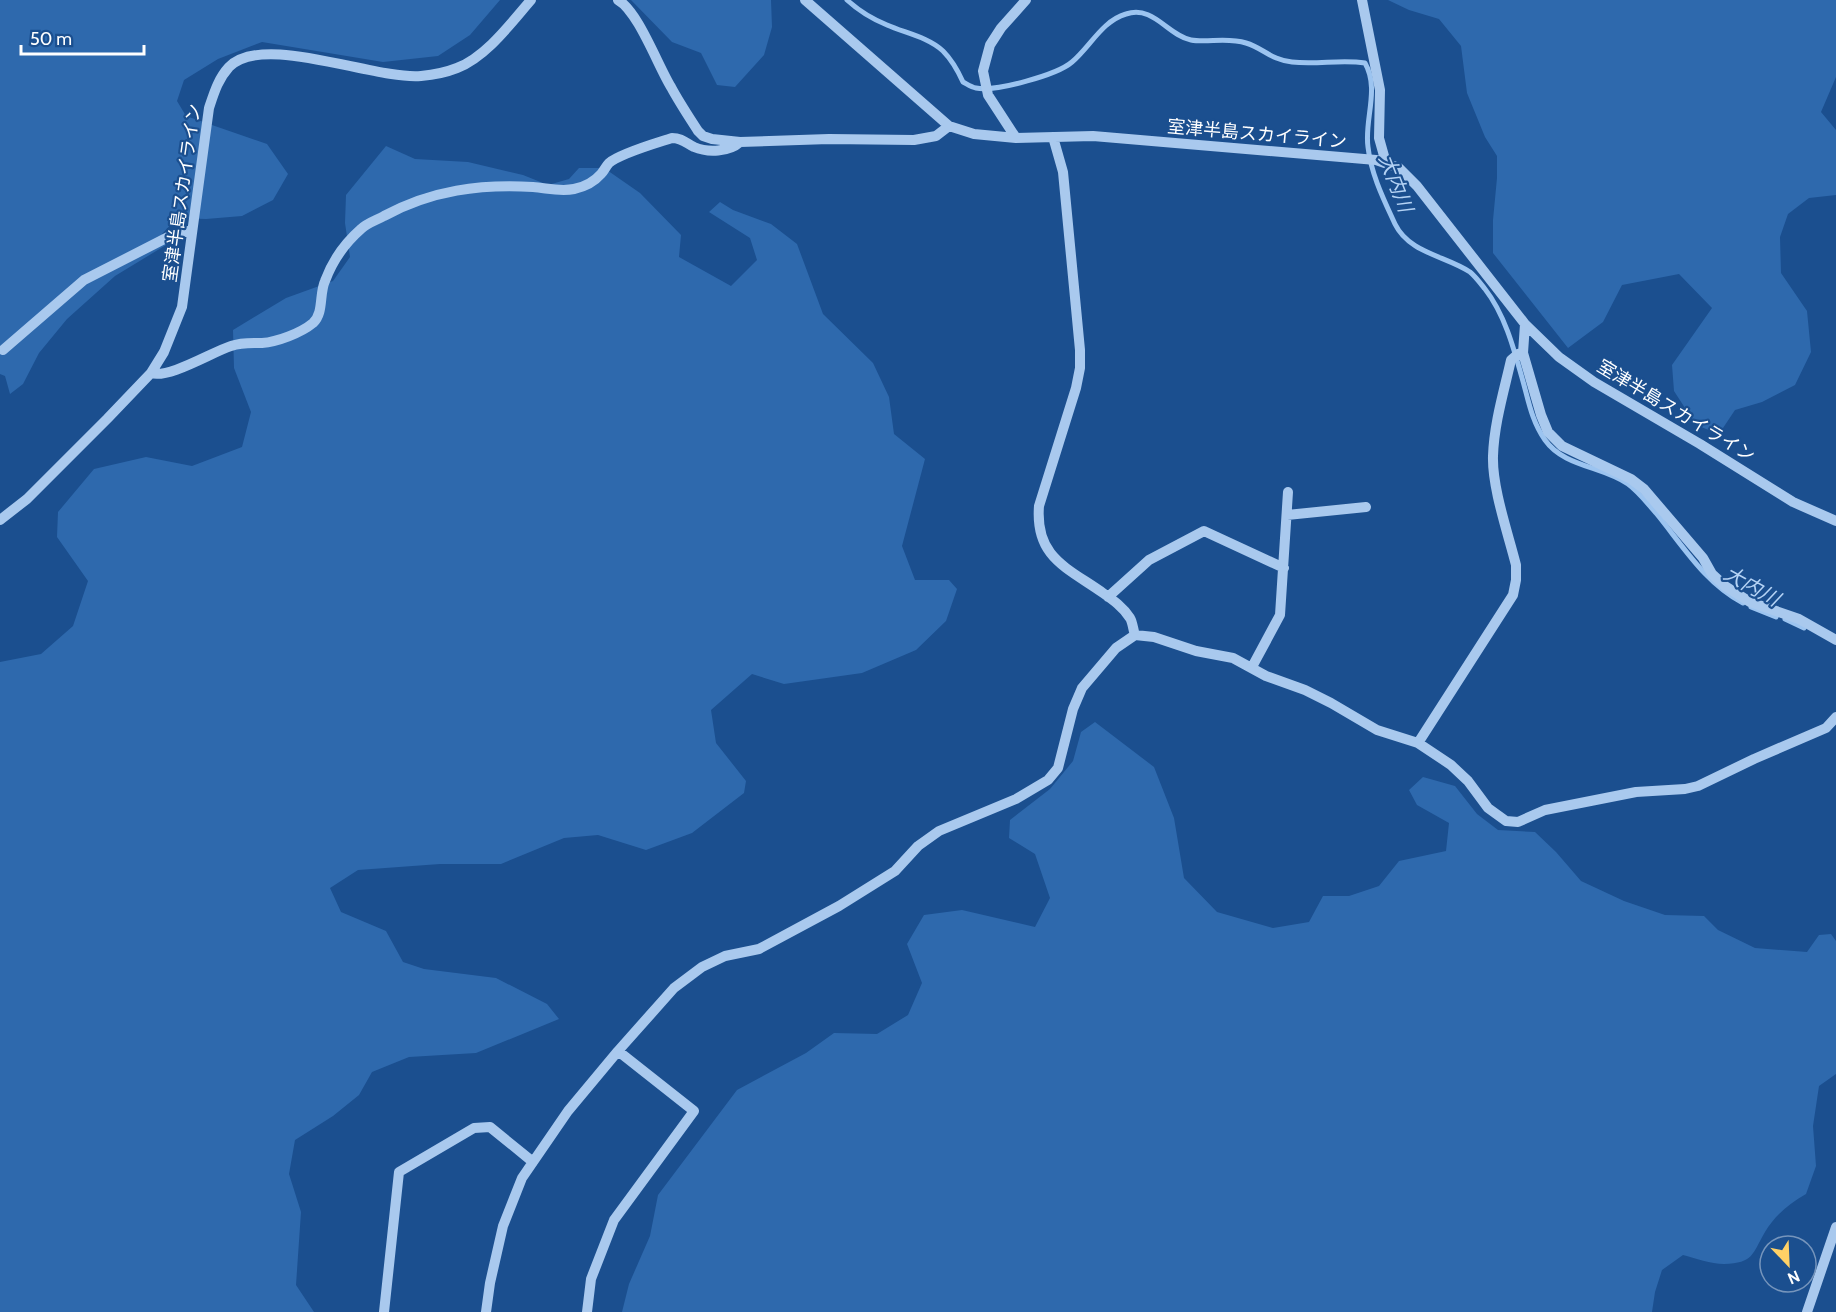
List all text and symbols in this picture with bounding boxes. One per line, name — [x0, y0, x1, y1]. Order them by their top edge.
scale bar — [21, 18, 144, 56]
text: 50 m — [30, 28, 72, 50]
street label: 室津半島スカイライン — [159, 102, 205, 284]
street label: 室津半島スカイライン — [1166, 115, 1348, 153]
water label: 大内川 — [1374, 151, 1419, 217]
street label: 室津半島スカイライン — [1593, 355, 1759, 467]
water label: 大内川 — [1720, 561, 1786, 612]
north arrow — [1758, 1234, 1818, 1294]
text: N — [1785, 1266, 1803, 1288]

